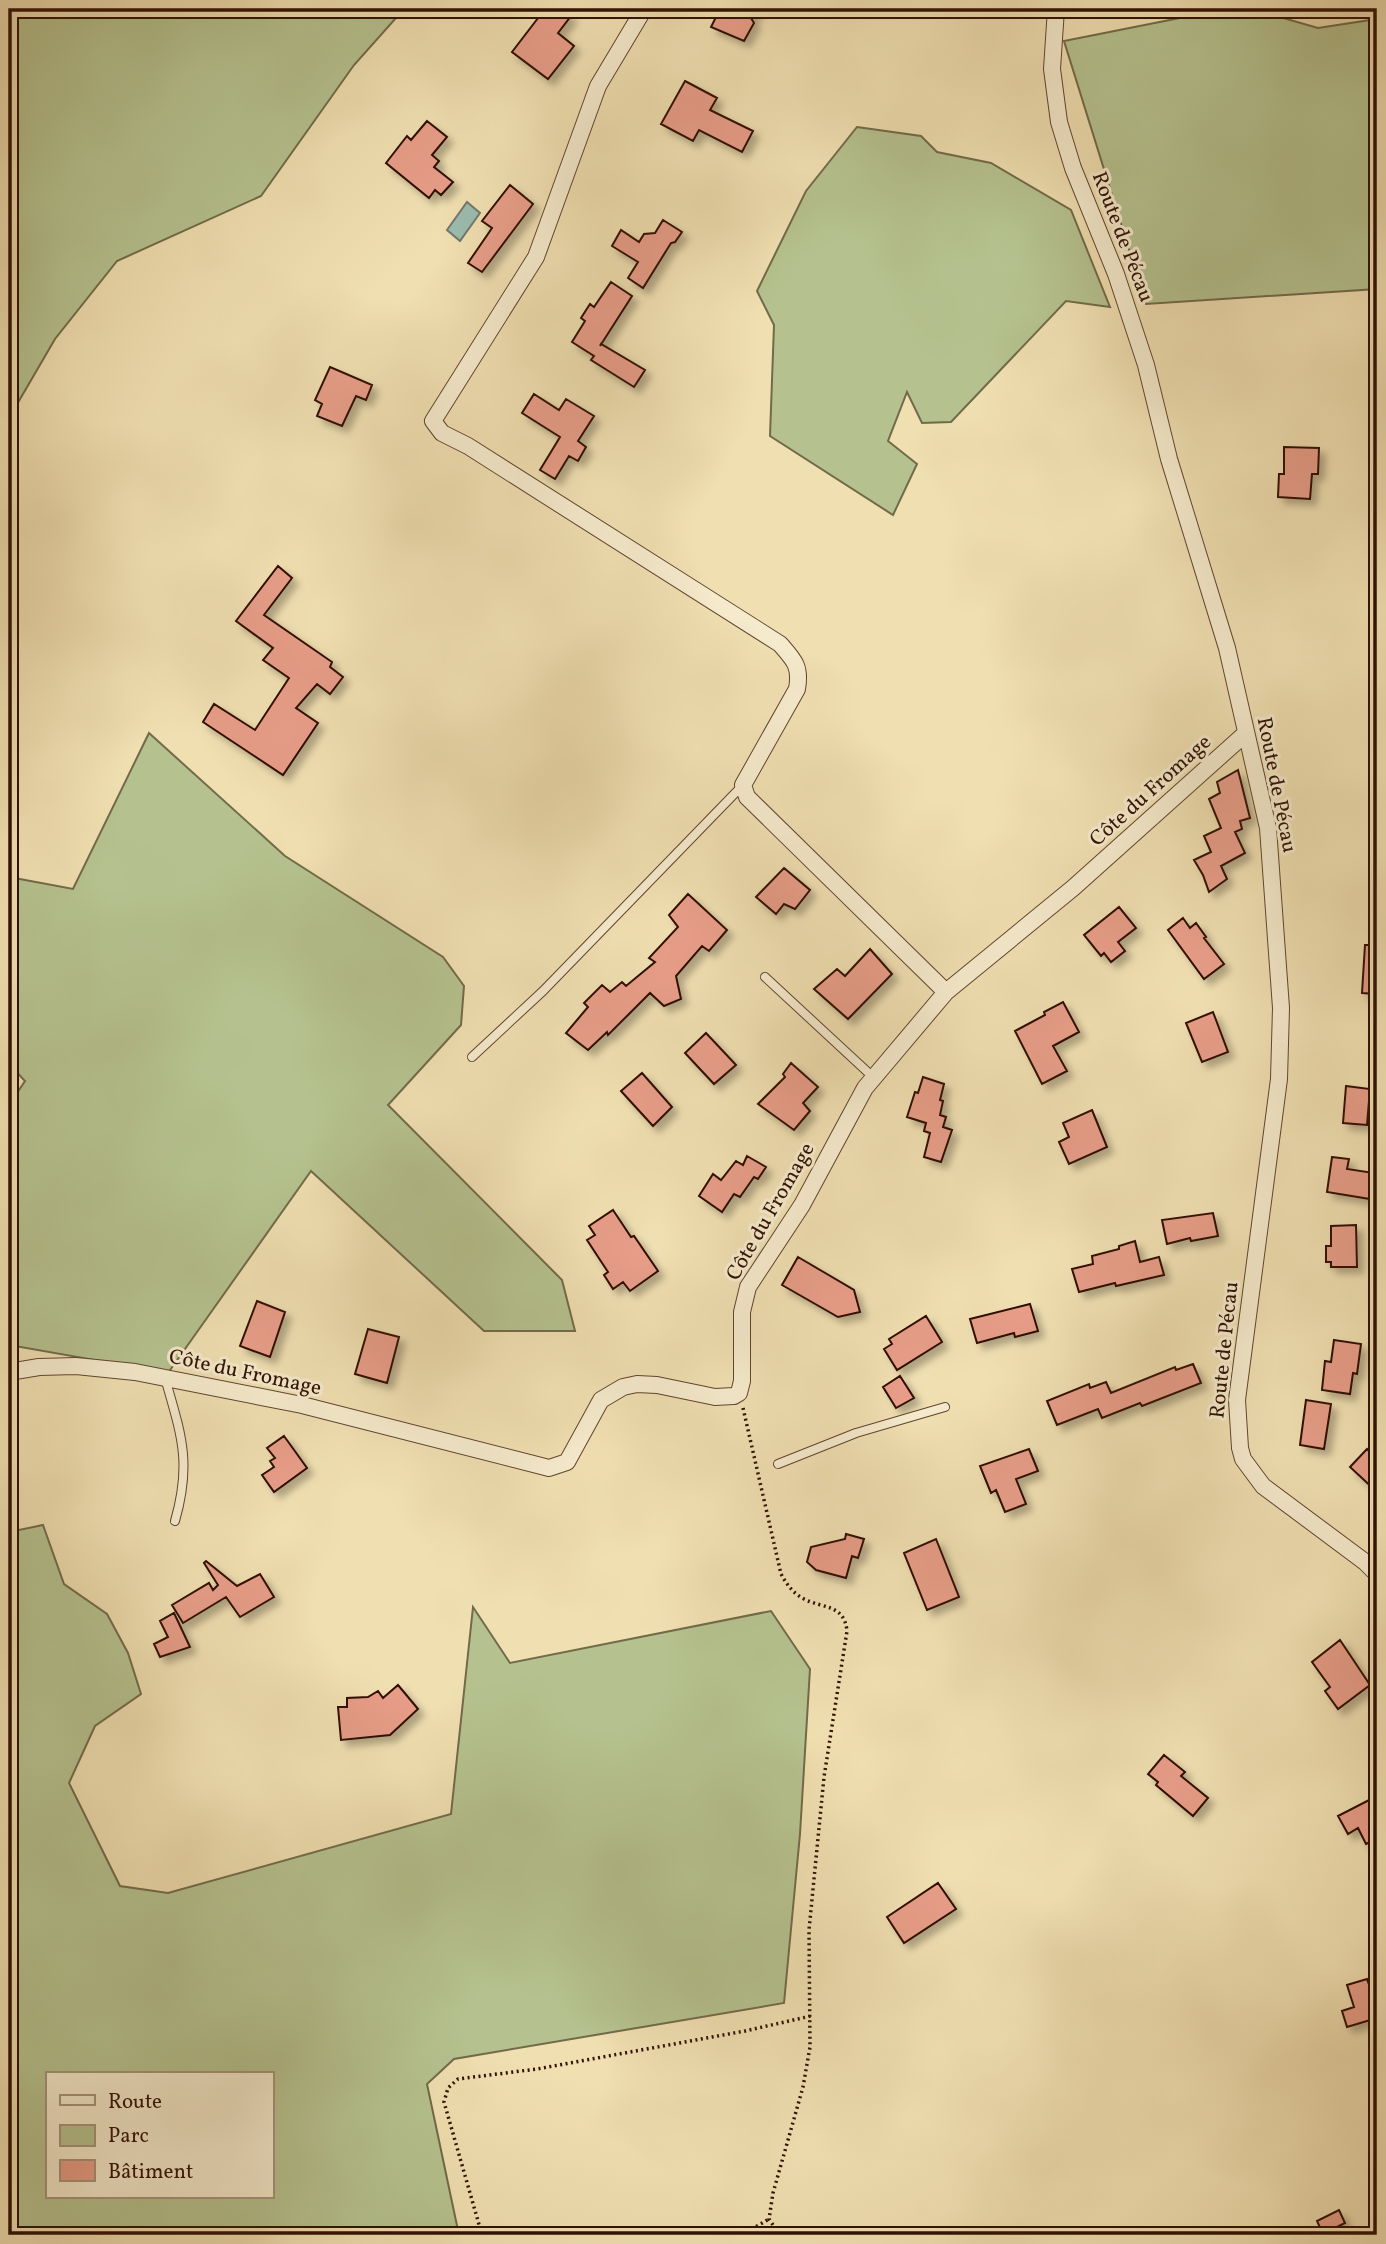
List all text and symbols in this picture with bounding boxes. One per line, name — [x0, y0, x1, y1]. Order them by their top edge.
street label: Route de Pécau — [1084, 168, 1160, 306]
street label: Route de Pécau — [1249, 715, 1303, 855]
street label: Côte du Fromage — [1084, 728, 1218, 854]
street label: Côte du Fromage — [720, 1138, 822, 1286]
street label: Route de Pécau — [1203, 1280, 1247, 1420]
street label: Côte du Fromage — [166, 1343, 324, 1403]
legend — [46, 2072, 273, 2198]
text: Route — [108, 2088, 162, 2117]
text: Parc — [108, 2122, 149, 2151]
text: Bâtiment — [108, 2158, 193, 2187]

